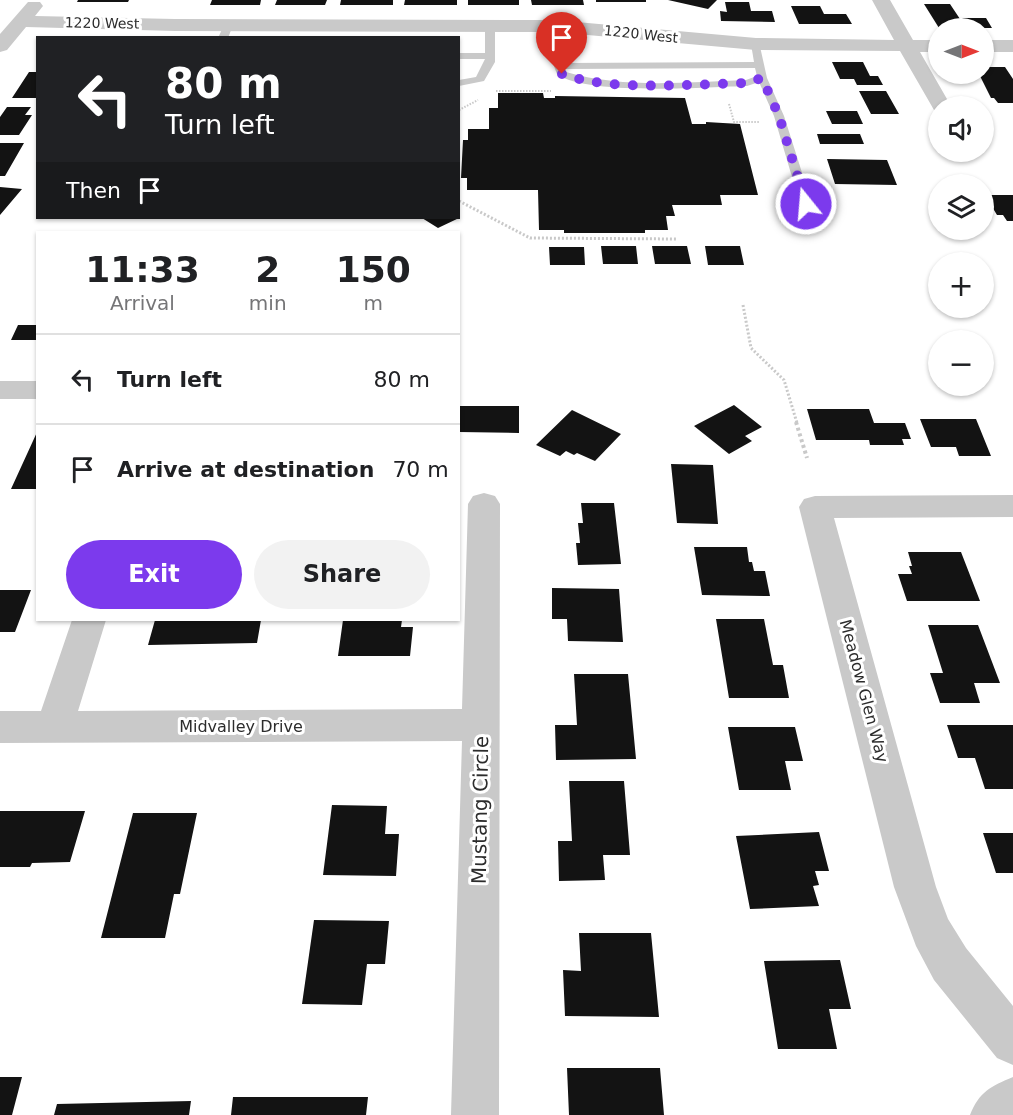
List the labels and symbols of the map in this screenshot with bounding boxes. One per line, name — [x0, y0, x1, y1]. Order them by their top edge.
pin — [536, 12, 587, 74]
street label: 1220 West — [65, 14, 140, 32]
north arrow — [928, 18, 994, 84]
street label: 1220 West — [603, 22, 679, 46]
position arrow — [774, 172, 838, 236]
street label: Meadow Glen Way — [836, 617, 892, 765]
street label: Midvalley Drive — [179, 717, 303, 736]
street label: Mustang Circle — [467, 736, 493, 884]

